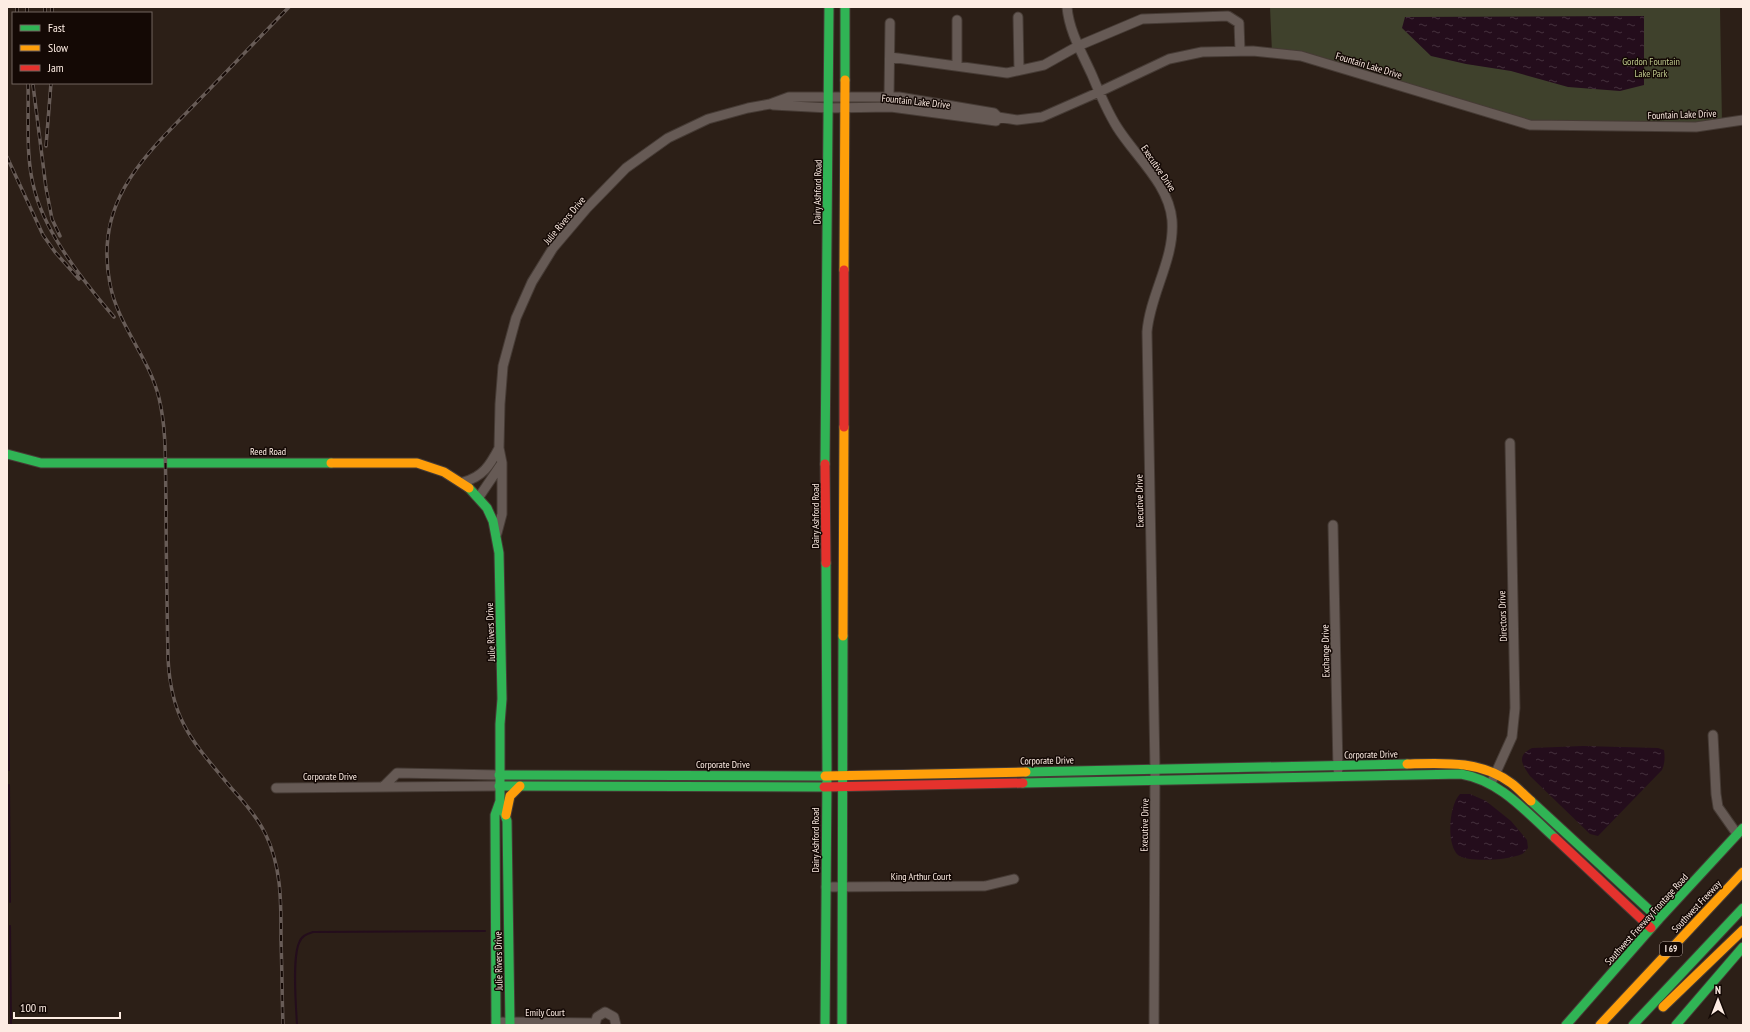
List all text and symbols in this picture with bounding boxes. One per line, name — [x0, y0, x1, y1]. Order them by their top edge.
legend — [12, 12, 152, 84]
text: Fast — [48, 20, 66, 35]
text: Slow — [48, 40, 69, 55]
street label: Fountain Lake Drive — [1334, 49, 1404, 82]
park label: Gordon Fountain Lake Park — [1622, 55, 1680, 80]
text: Jam — [47, 60, 64, 75]
street label: Fountain Lake Drive — [881, 91, 951, 112]
street label: Fountain Lake Drive — [1647, 107, 1717, 122]
street label: Executive Drive — [1138, 143, 1179, 194]
street label: Dairy Ashford Road — [810, 159, 825, 225]
street label: Julie Rivers Drive — [540, 194, 588, 248]
street label: Reed Road — [250, 445, 286, 458]
street label: Executive Drive — [1133, 474, 1146, 528]
street label: Dairy Ashford Road — [809, 483, 822, 549]
street label: Directors Drive — [1495, 590, 1510, 642]
street label: Julie Rivers Drive — [483, 602, 498, 663]
street label: Exchange Drive — [1319, 624, 1332, 678]
street label: Corporate Drive — [1344, 748, 1398, 761]
street label: Corporate Drive — [1020, 754, 1074, 767]
street label: Corporate Drive — [696, 758, 750, 771]
street label: Corporate Drive — [303, 770, 357, 783]
street label: Executive Drive — [1138, 798, 1151, 852]
street label: Dairy Ashford Road — [809, 807, 822, 873]
street label: King Arthur Court — [891, 870, 951, 883]
street label: Southwest Freeway Frontage Road — [1602, 871, 1691, 968]
street label: Southwest Freeway — [1669, 877, 1724, 935]
street label: Julie Rivers Drive — [491, 931, 506, 992]
road number: I 69 — [1660, 942, 1682, 956]
north arrow — [1698, 980, 1738, 1020]
text: N — [1715, 983, 1721, 997]
scale bar — [14, 994, 120, 1020]
text: 100 m — [20, 1000, 47, 1015]
street label: Emily Court — [525, 1006, 565, 1019]

